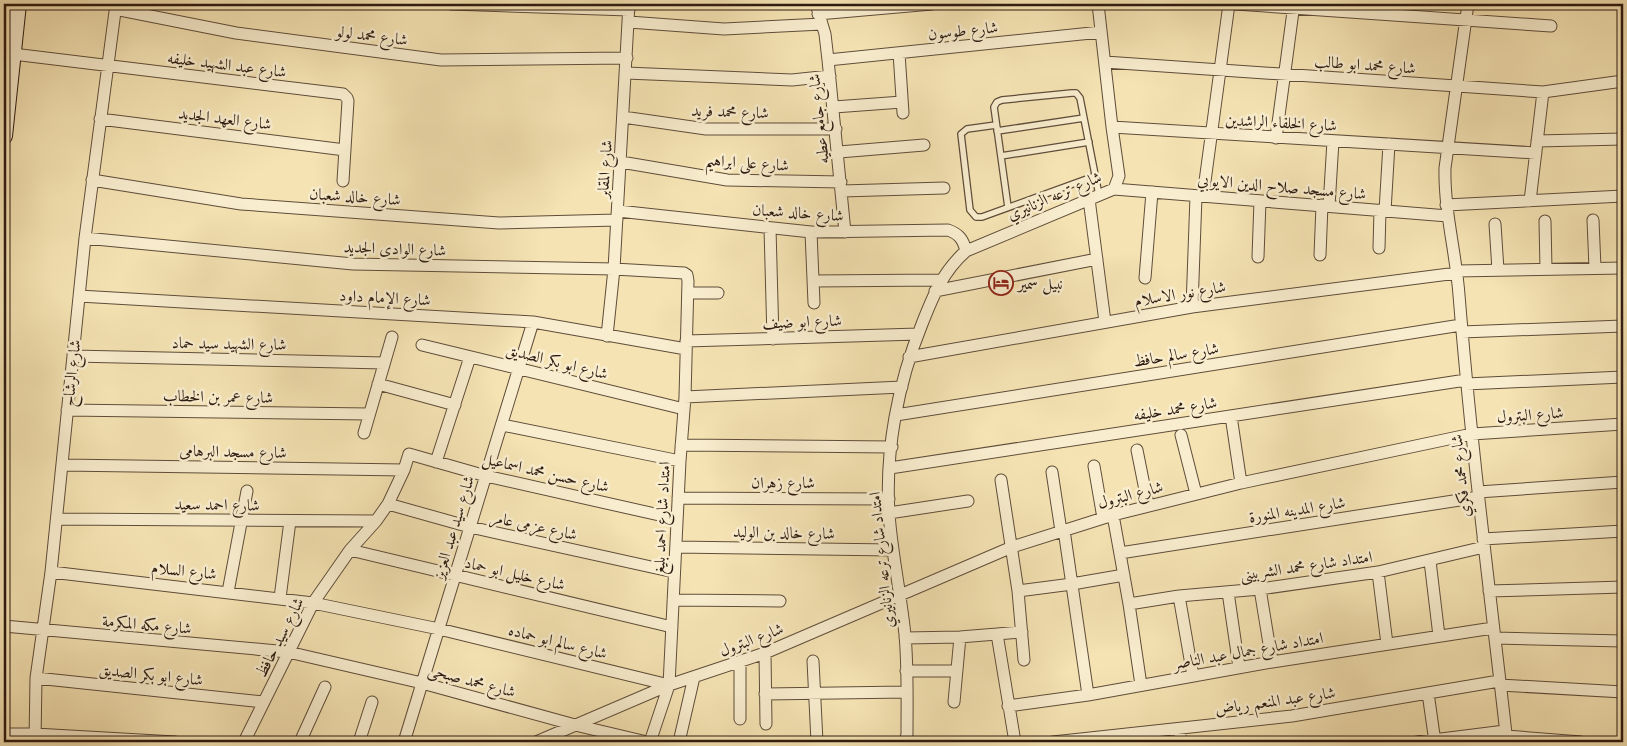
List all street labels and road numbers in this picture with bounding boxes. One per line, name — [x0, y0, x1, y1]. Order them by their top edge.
street label: شارع طوسون — [927, 16, 999, 48]
street label: شارع محمد لولو — [332, 20, 409, 53]
street label: شارع عبد الشهيد خليفه — [166, 47, 288, 85]
street label: شارع محمد ابو طالب — [1313, 50, 1416, 82]
street label: شارع جامع عطيه — [803, 72, 839, 165]
street label: شارع محمد فريد — [691, 100, 769, 126]
street label: شارع العهد الجديد — [177, 102, 273, 138]
street label: شارع الخلفاء الراشدين — [1224, 109, 1337, 139]
street label: شارع المقابر — [592, 139, 620, 201]
street label: شارع على ابراهيم — [704, 149, 790, 182]
street label: شارع ترعه الزنانيري — [1004, 166, 1106, 228]
street label: شارع مسجد صلاح الدين الايوبي — [1196, 169, 1367, 208]
street label: شارع خالد شعبان — [308, 183, 401, 213]
street label: شارع خالد شعبان — [751, 199, 844, 229]
street label: شارع الوادى الجديد — [343, 236, 447, 264]
street label: شارع نور الاسلام — [1133, 276, 1228, 315]
street label: شارع الإمام داود — [339, 285, 431, 314]
street label: شارع ابو ضيف — [762, 310, 842, 336]
street label: شارع الشهيد سيد حماد — [171, 332, 287, 358]
street label: شارع سالم حافظ — [1132, 337, 1221, 376]
street label: شارع الرشاح — [58, 339, 89, 408]
street label: شارع ابو بكر الصديق — [503, 339, 610, 387]
street label: شارع عمر بن الخطاب — [163, 385, 273, 411]
street label: شارع محمد خليفه — [1132, 392, 1219, 428]
street label: شارع البترول — [1496, 402, 1564, 430]
street label: شارع محمد فكري — [1446, 433, 1478, 518]
street label: شارع مسجد البرهامى — [179, 440, 287, 466]
street label: شارع حسن محمد اسماعيل — [480, 448, 611, 500]
street label: امتداد شارع احمد بليغ — [648, 461, 680, 575]
street label: شارع زهران — [751, 472, 815, 496]
street label: شارع سيد عبد العزيز — [427, 473, 482, 584]
street label: شارع البترول — [1095, 476, 1166, 516]
street label: امتداد شارع ترعه الزنانيري — [864, 490, 902, 629]
street label: شارع المدينه المنورة — [1247, 492, 1347, 530]
street label: شارع احمد سعيد — [174, 493, 260, 519]
street label: شارع عزمى عامر — [488, 506, 579, 548]
street label: شارع خالد بن الوليد — [733, 521, 835, 547]
street label: امتداد شارع محمد الشربينى — [1239, 546, 1374, 588]
street label: شارع خليل ابو حماد — [462, 552, 567, 598]
street label: شارع السلام — [150, 557, 218, 588]
street label: شارع سيد حافظ — [250, 594, 311, 682]
street label: شارع مكه المكرمة — [101, 610, 192, 642]
street label: شارع البترول — [716, 618, 787, 664]
street label: شارع سالم ابو حماده — [505, 619, 609, 668]
street label: امتداد شارع جمال عبد الناصر — [1169, 627, 1325, 677]
street label: شارع ابو بكر الصديق — [98, 659, 204, 693]
street label: شارع محمد صبحى — [425, 659, 518, 705]
street label: شارع عبد المنعم رياض — [1213, 682, 1337, 724]

